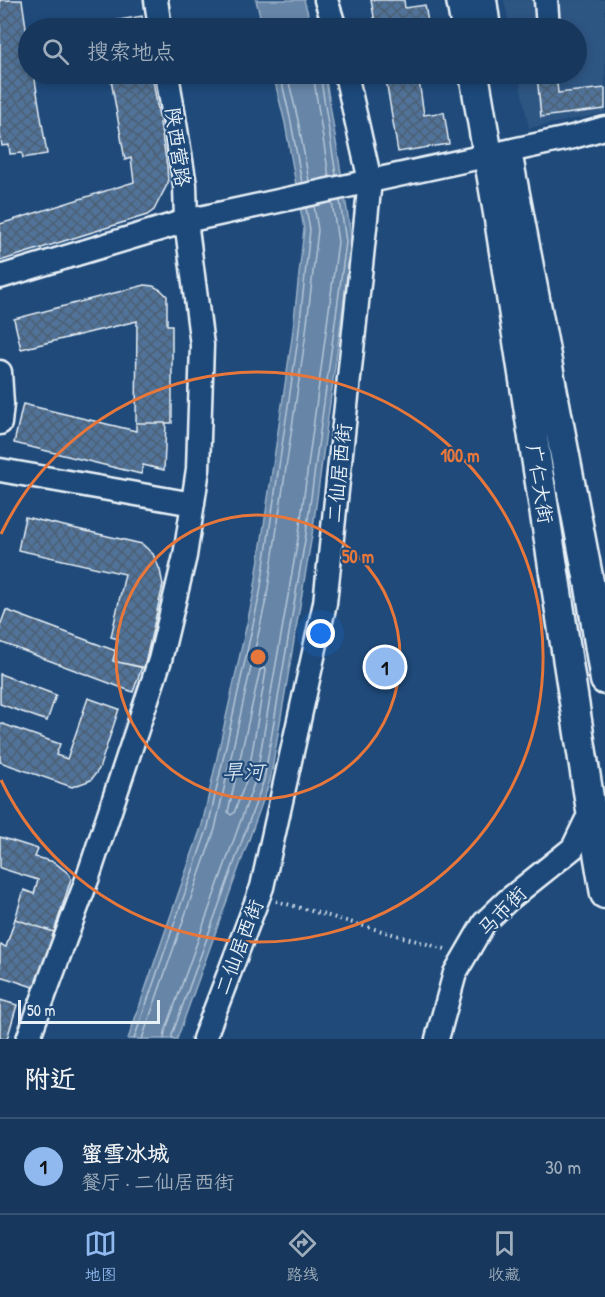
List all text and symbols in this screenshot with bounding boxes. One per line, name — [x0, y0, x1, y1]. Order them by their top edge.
search box — [18, 18, 587, 84]
icon: search — [39, 35, 72, 68]
text: 搜索地点 — [87, 36, 175, 66]
street label: 陕西营路 — [160, 105, 198, 189]
street label: 二仙居西街 — [320, 422, 357, 524]
street label: 广仁大街 — [521, 442, 560, 526]
text: 100 m — [440, 443, 480, 468]
text: 50 m — [342, 544, 374, 569]
your location — [306, 619, 335, 648]
pin: 1 — [366, 644, 404, 690]
centre of rings — [248, 647, 268, 667]
water label: 旱河 — [222, 757, 267, 786]
street label: 马市街 — [471, 880, 532, 942]
street label: 二仙居西街 — [208, 895, 269, 998]
scale bar — [18, 997, 160, 1024]
text: 50 m — [27, 999, 56, 1021]
text: 附近 — [24, 1061, 76, 1096]
text: 蜜雪冰城 — [81, 1138, 169, 1168]
text: 1 — [40, 1153, 47, 1180]
text: 30 m — [545, 1153, 581, 1180]
text: 餐厅 · 二仙居西街 — [81, 1168, 234, 1195]
tab: 地图 — [84, 1227, 117, 1285]
tab: 路线 — [286, 1227, 319, 1285]
tab: 收藏 — [488, 1227, 521, 1285]

